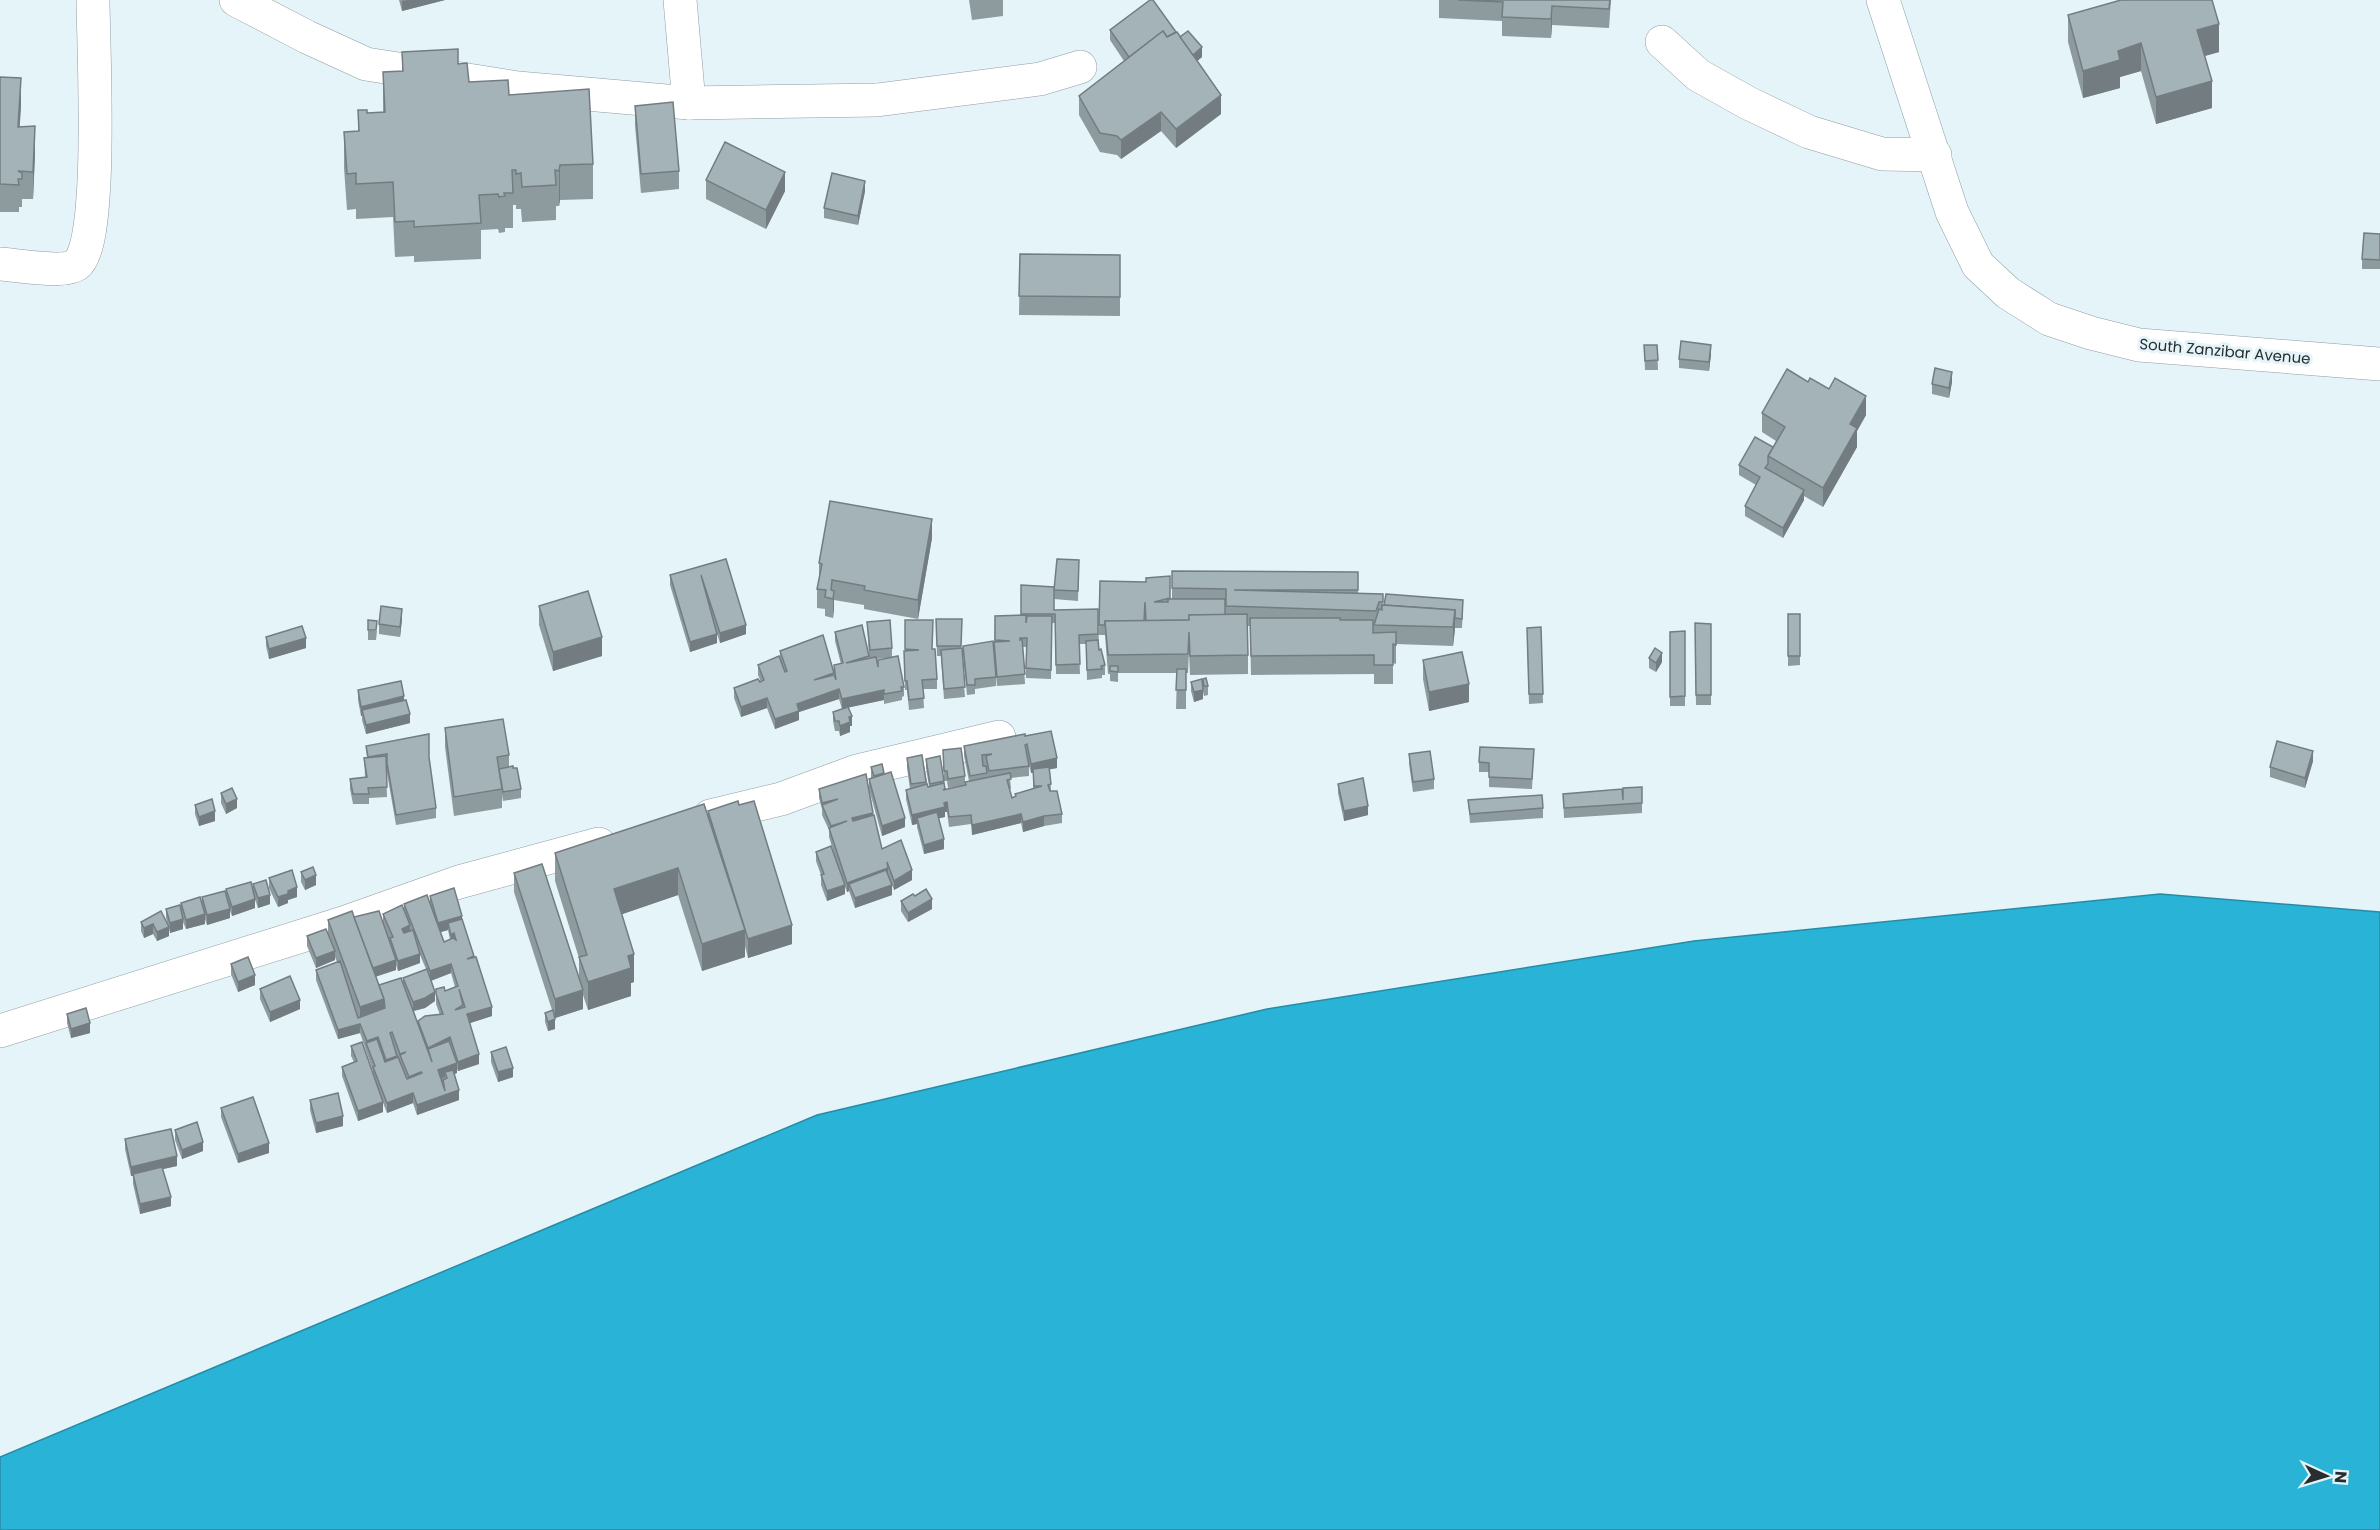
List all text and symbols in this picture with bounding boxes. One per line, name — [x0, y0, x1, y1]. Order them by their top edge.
street label: South Zanzibar Avenue — [2139, 333, 2311, 369]
north arrow — [2296, 1446, 2356, 1506]
text: N — [2329, 1470, 2352, 1484]

